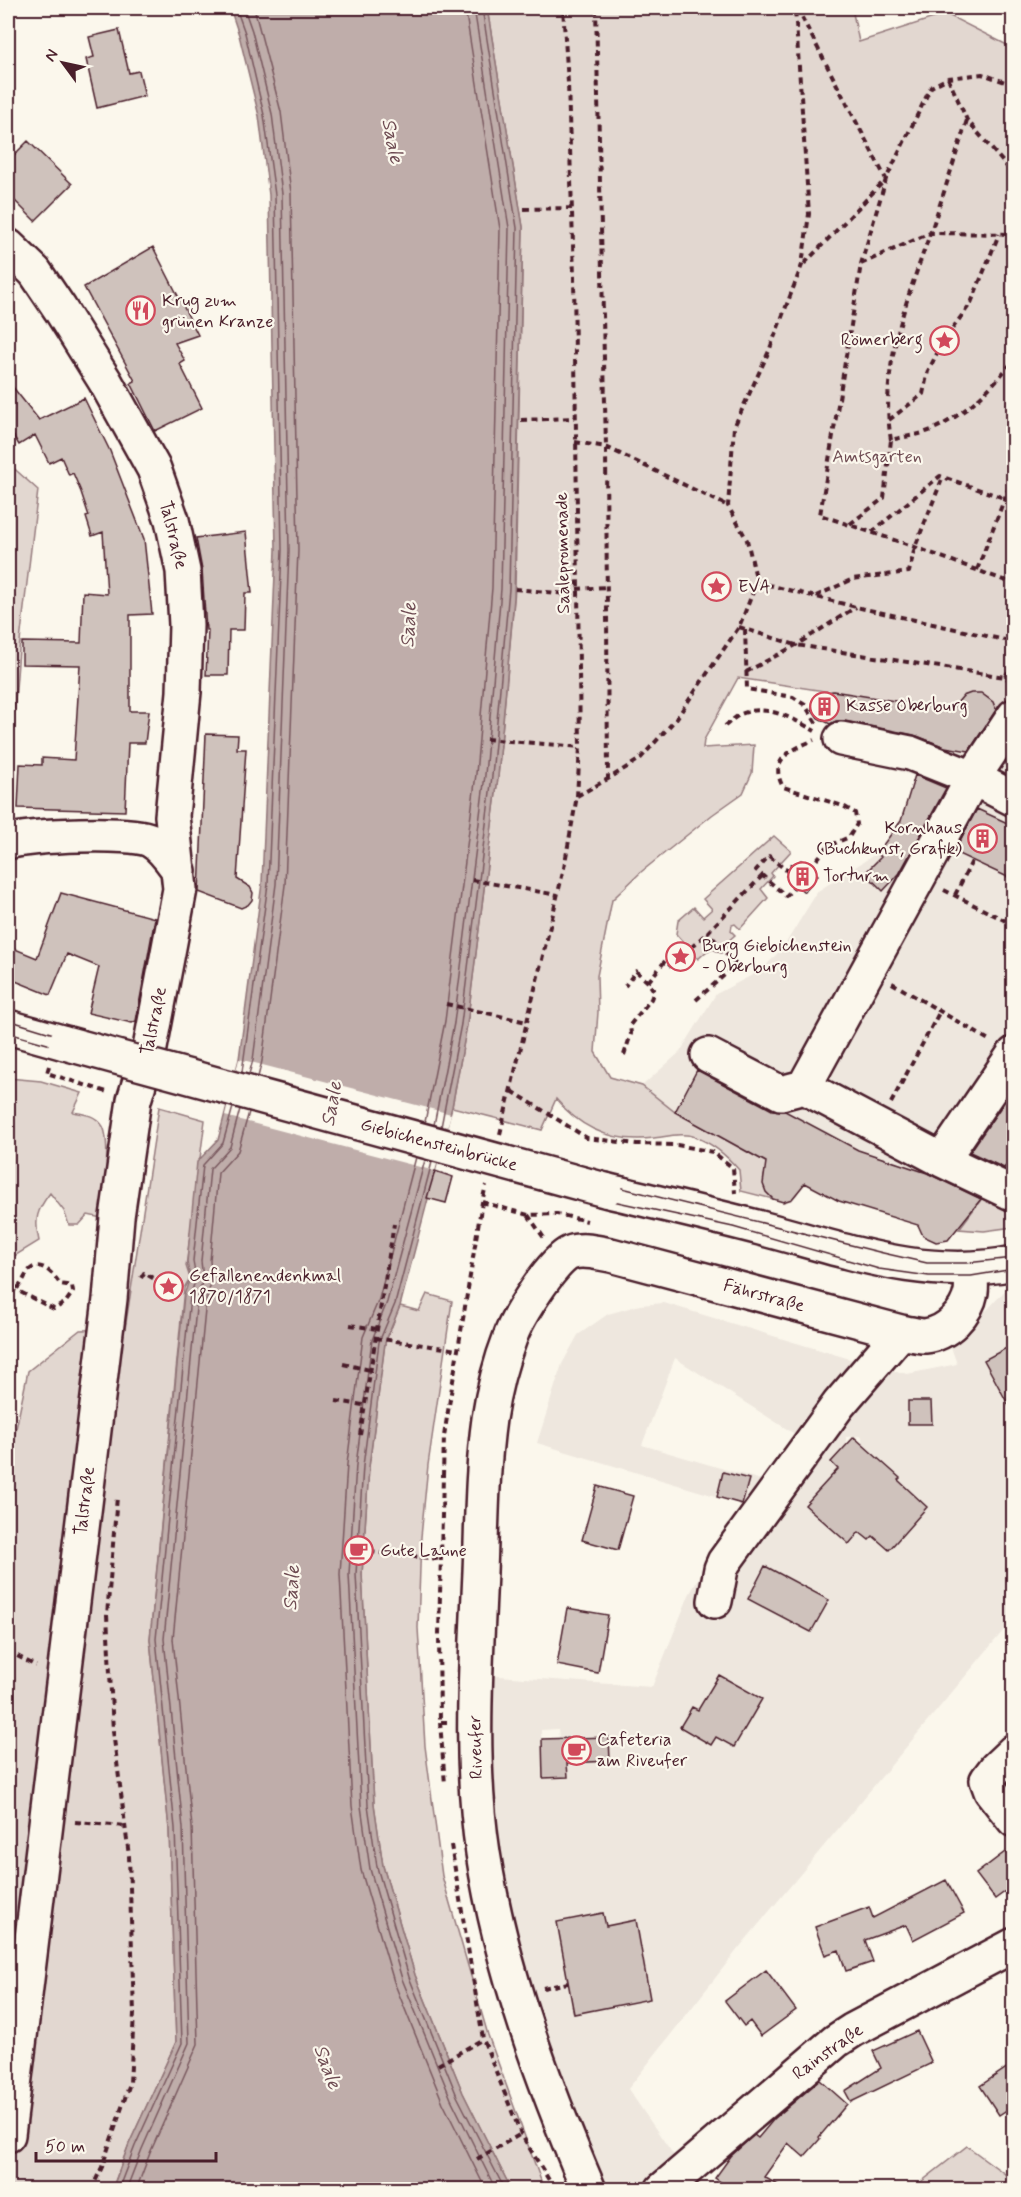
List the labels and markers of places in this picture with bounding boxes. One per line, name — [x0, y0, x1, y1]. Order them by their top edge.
place label: Krug zum grünen Kranze — [162, 289, 273, 334]
restaurant icon: Krug zum grünen Kranze — [125, 295, 157, 327]
place icon: Römerberg — [928, 324, 960, 356]
place label: Römerberg — [841, 328, 923, 354]
place icon: EVA — [701, 571, 733, 603]
place label: EVA — [738, 575, 771, 599]
building icon: Kasse Oberburg — [809, 690, 841, 722]
place label: Kasse Oberburg — [846, 694, 968, 718]
place label: Kornhaus (Buchkunst, Grafik) — [816, 816, 963, 861]
building icon: Kornhaus (Buchkunst, Grafik) — [967, 822, 999, 854]
building icon: Torturm — [786, 860, 818, 892]
place label: Torturm — [823, 864, 889, 888]
place label: Burg Giebichenstein - Oberburg — [702, 934, 852, 979]
place icon: Burg Giebichenstein - Oberburg — [665, 940, 697, 972]
place label: Gefallenendenkmal 1870/1871 — [189, 1264, 341, 1309]
place icon: Gefallenendenkmal 1870/1871 — [152, 1270, 184, 1302]
cafe icon: Gute Laune — [343, 1535, 375, 1567]
place label: Gute Laune — [380, 1539, 467, 1563]
place label: Cafeteria am Riveufer — [597, 1728, 688, 1773]
cafe icon: Cafeteria am Riveufer — [560, 1734, 592, 1766]

